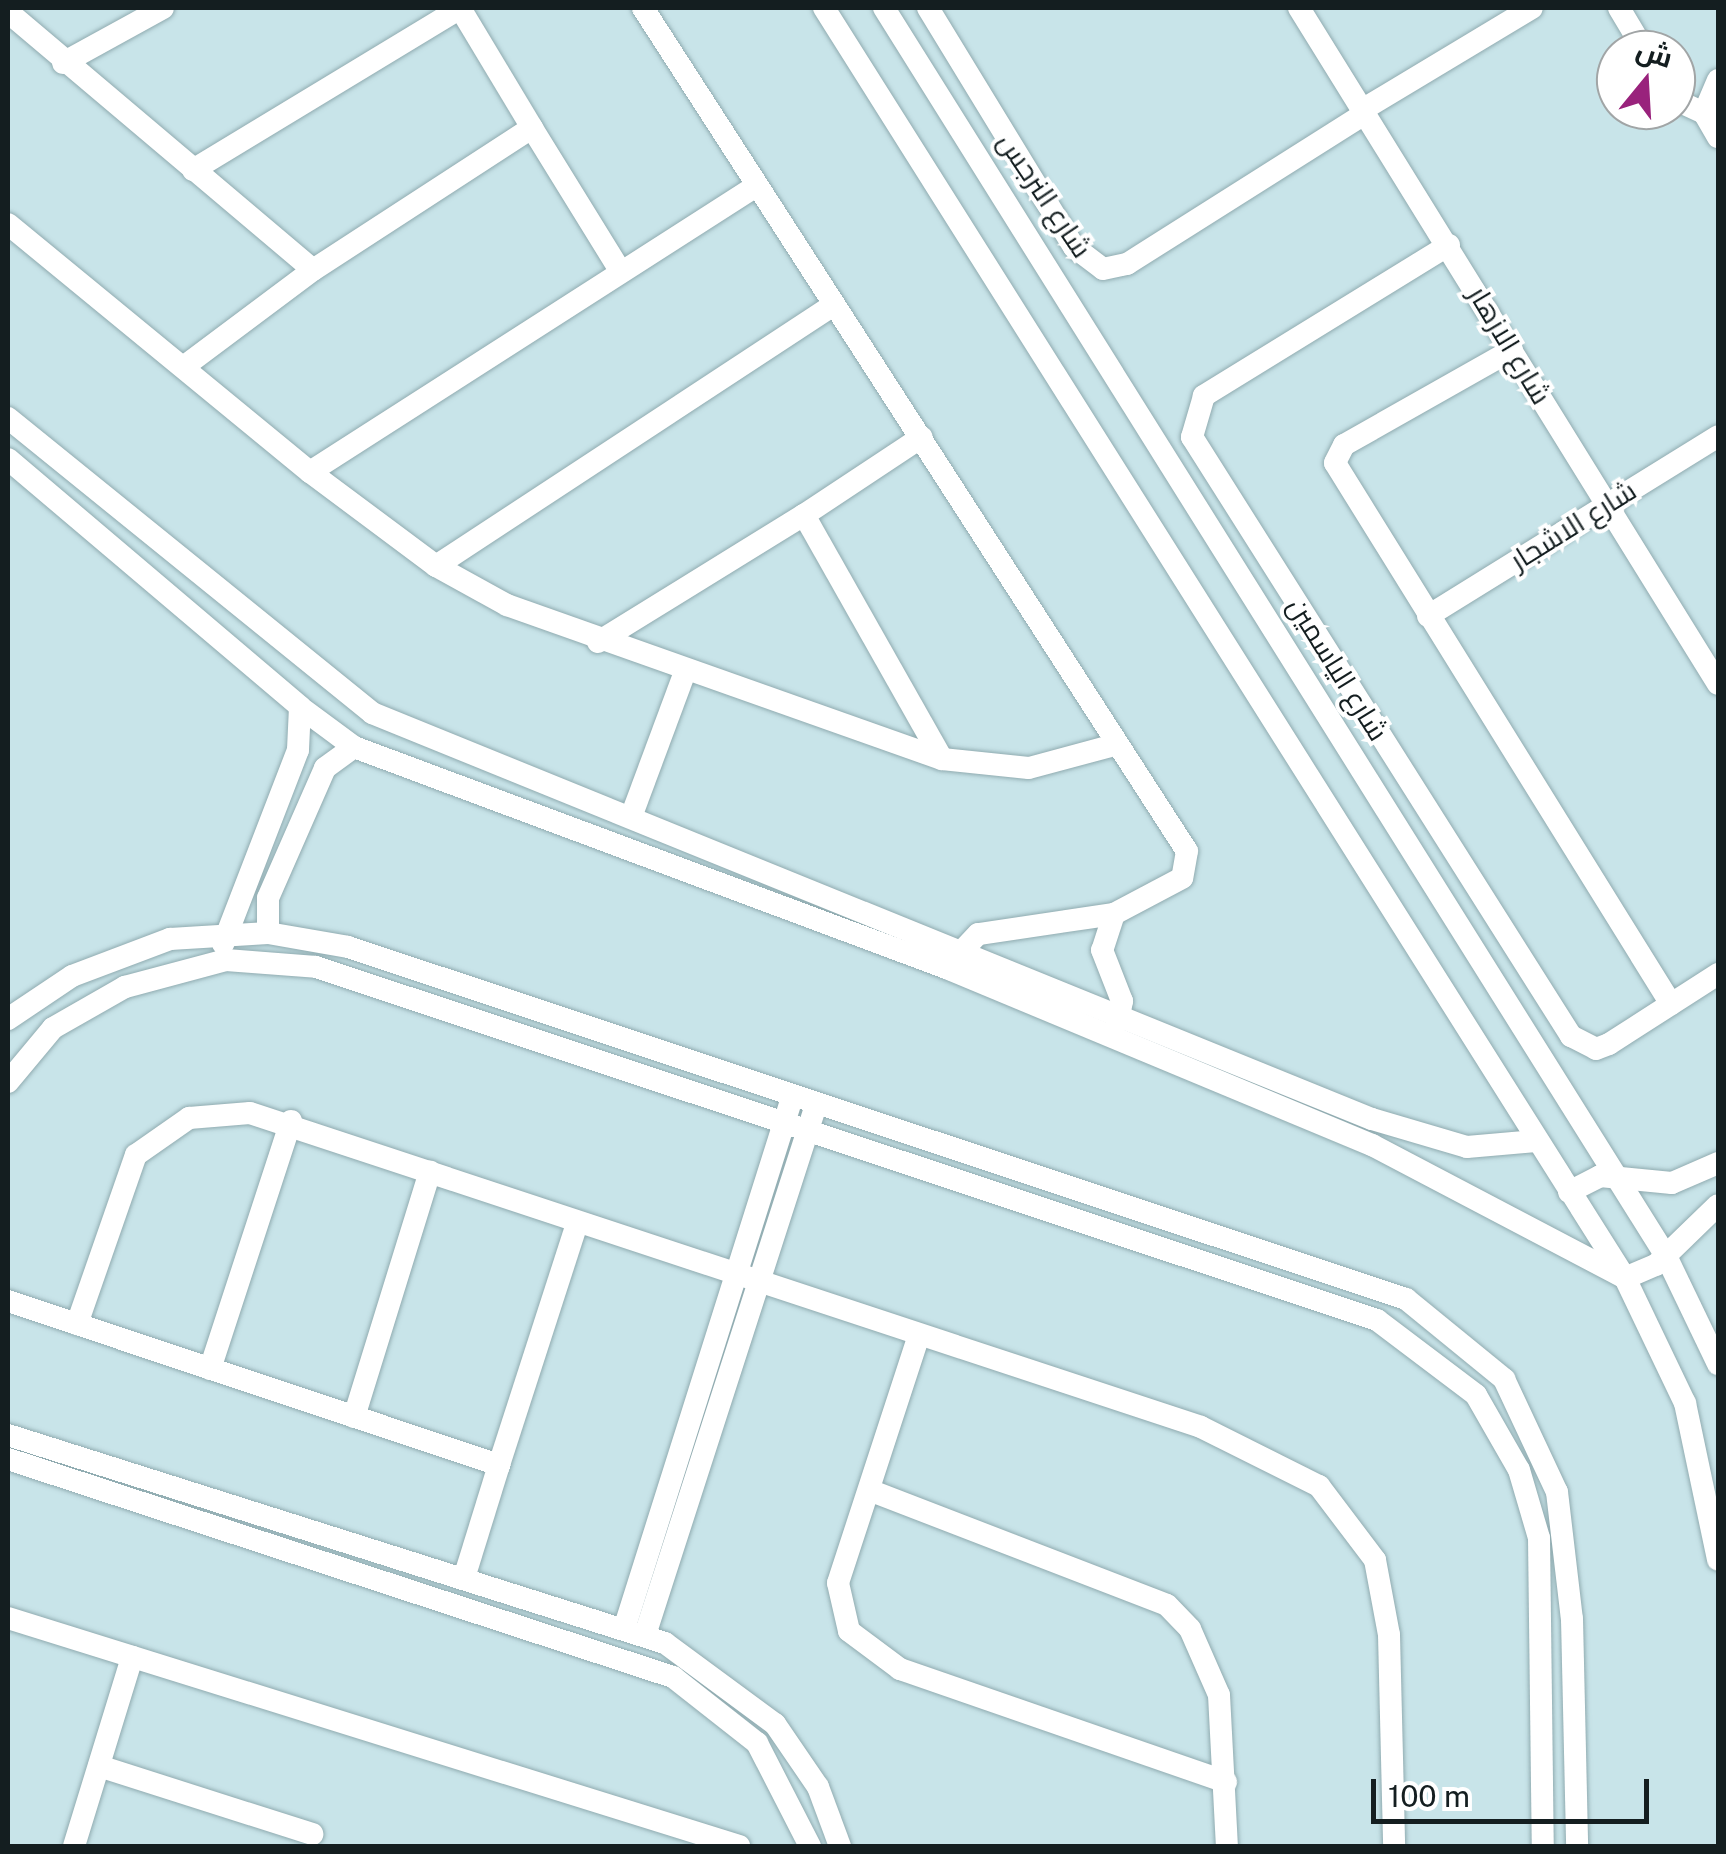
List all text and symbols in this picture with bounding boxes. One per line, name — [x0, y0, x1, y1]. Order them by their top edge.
north arrow — [1596, 30, 1696, 130]
text: ش — [1633, 32, 1677, 74]
street label: شارع النرجس — [991, 126, 1099, 264]
street label: شارع الازهار — [1462, 280, 1558, 410]
street label: شارع الاشجار — [1504, 473, 1642, 577]
street label: شارع الياسمين — [1281, 591, 1395, 747]
scale bar — [1376, 1759, 1654, 1821]
text: 100 m — [1388, 1778, 1470, 1814]

